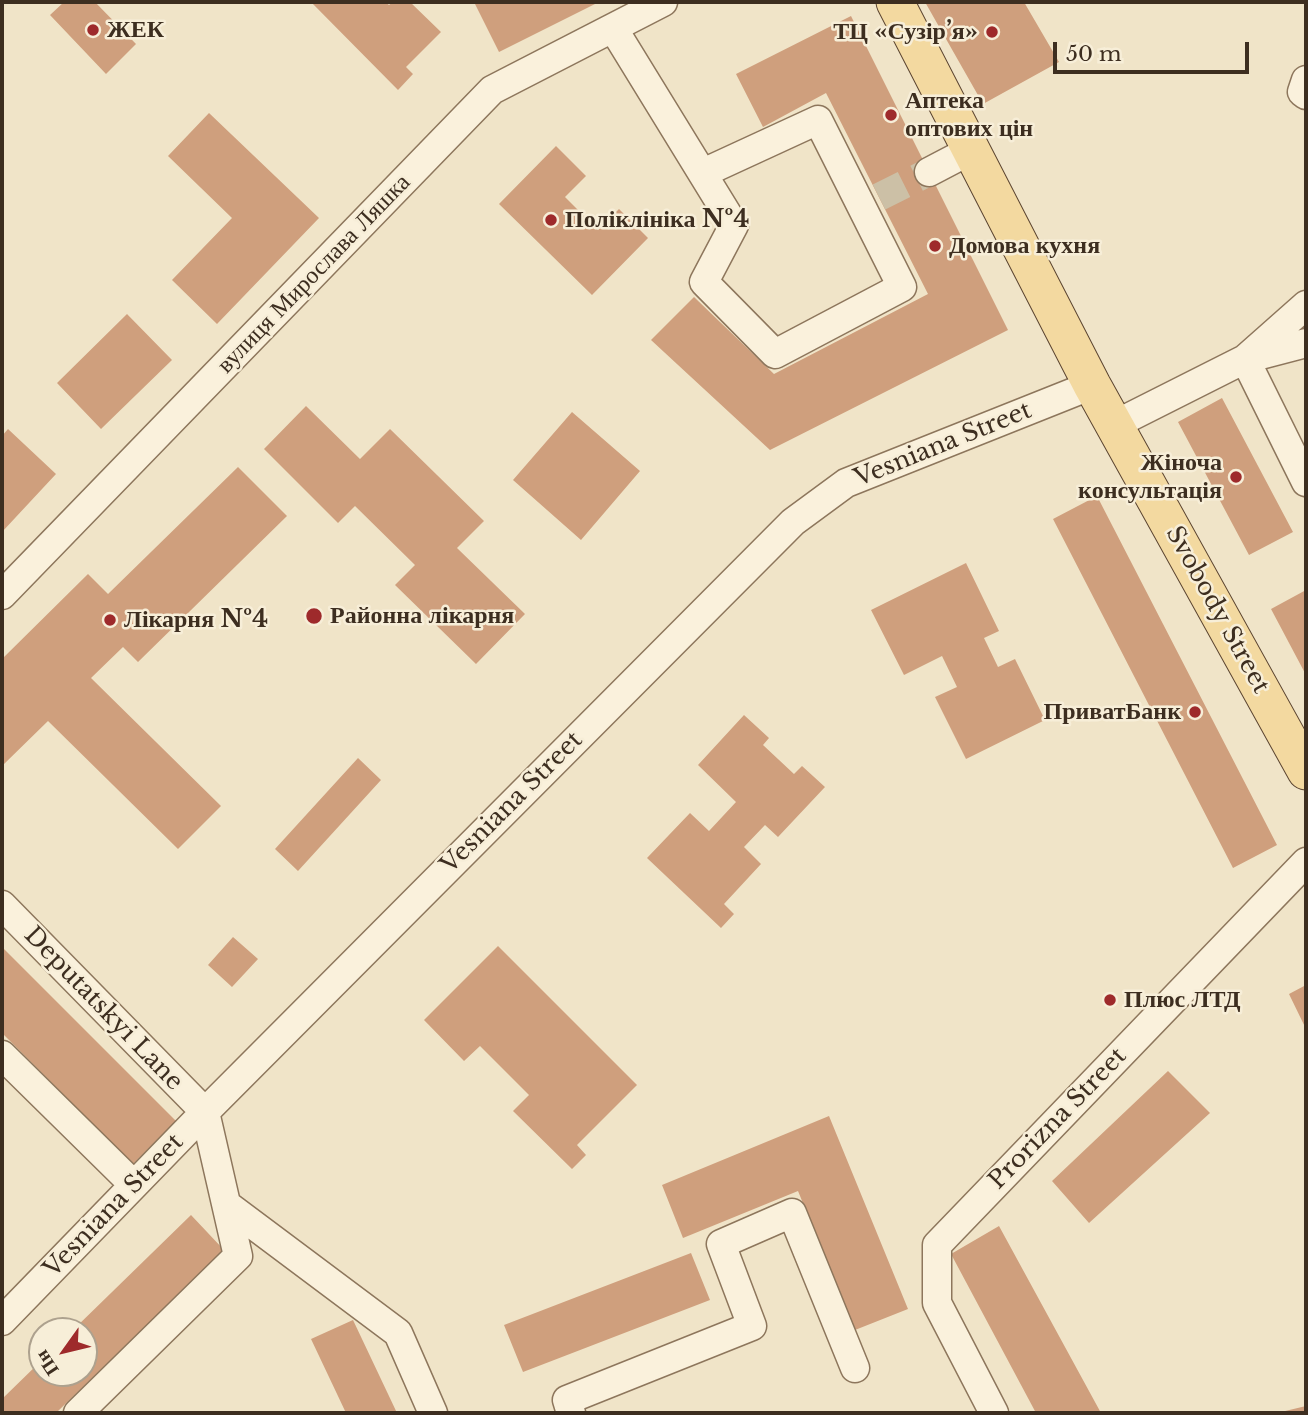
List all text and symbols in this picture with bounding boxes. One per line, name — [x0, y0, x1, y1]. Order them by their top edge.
place label: ЖЕК — [107, 16, 164, 44]
place label: ТЦ «Сузір’я» — [833, 18, 978, 46]
marker: ЖЕК — [85, 22, 101, 38]
marker: ТЦ «Сузір’я» — [984, 24, 1000, 40]
scale bar — [1056, 28, 1252, 72]
text: 50 m — [1066, 41, 1121, 67]
place label: Аптека оптових цін — [905, 87, 1033, 143]
marker: Аптека оптових цін — [883, 107, 899, 123]
street label: вулиця Мирослава Ляшка — [211, 169, 417, 379]
place label: Поліклініка №4 — [565, 206, 749, 234]
marker: Поліклініка №4 — [543, 212, 559, 228]
place label: Домова кухня — [949, 232, 1100, 260]
marker: Домова кухня — [927, 238, 943, 254]
street label: Vesniana Street — [850, 396, 1036, 494]
place label: Жіноча консультація — [1078, 449, 1222, 505]
marker: Жіноча консультація — [1228, 469, 1244, 485]
street label: Svobody Street — [1159, 521, 1275, 699]
place label: Районна лікарня — [330, 602, 514, 630]
place label: Лікарня №4 — [124, 606, 268, 634]
marker: Районна лікарня — [304, 606, 324, 626]
marker: Лікарня №4 — [102, 612, 118, 628]
place label: ПриватБанк — [1044, 698, 1181, 726]
marker: ПриватБанк — [1187, 704, 1203, 720]
street label: Vesniana Street — [435, 726, 589, 880]
street label: Deputatskyi Lane — [18, 921, 188, 1097]
place label: Плюс ЛТД — [1124, 986, 1240, 1014]
marker: Плюс ЛТД — [1102, 992, 1118, 1008]
street label: Prorizna Street — [983, 1042, 1133, 1196]
street label: Vesniana Street — [38, 1128, 190, 1284]
north arrow — [28, 1317, 98, 1387]
text: Пн — [30, 1346, 64, 1380]

